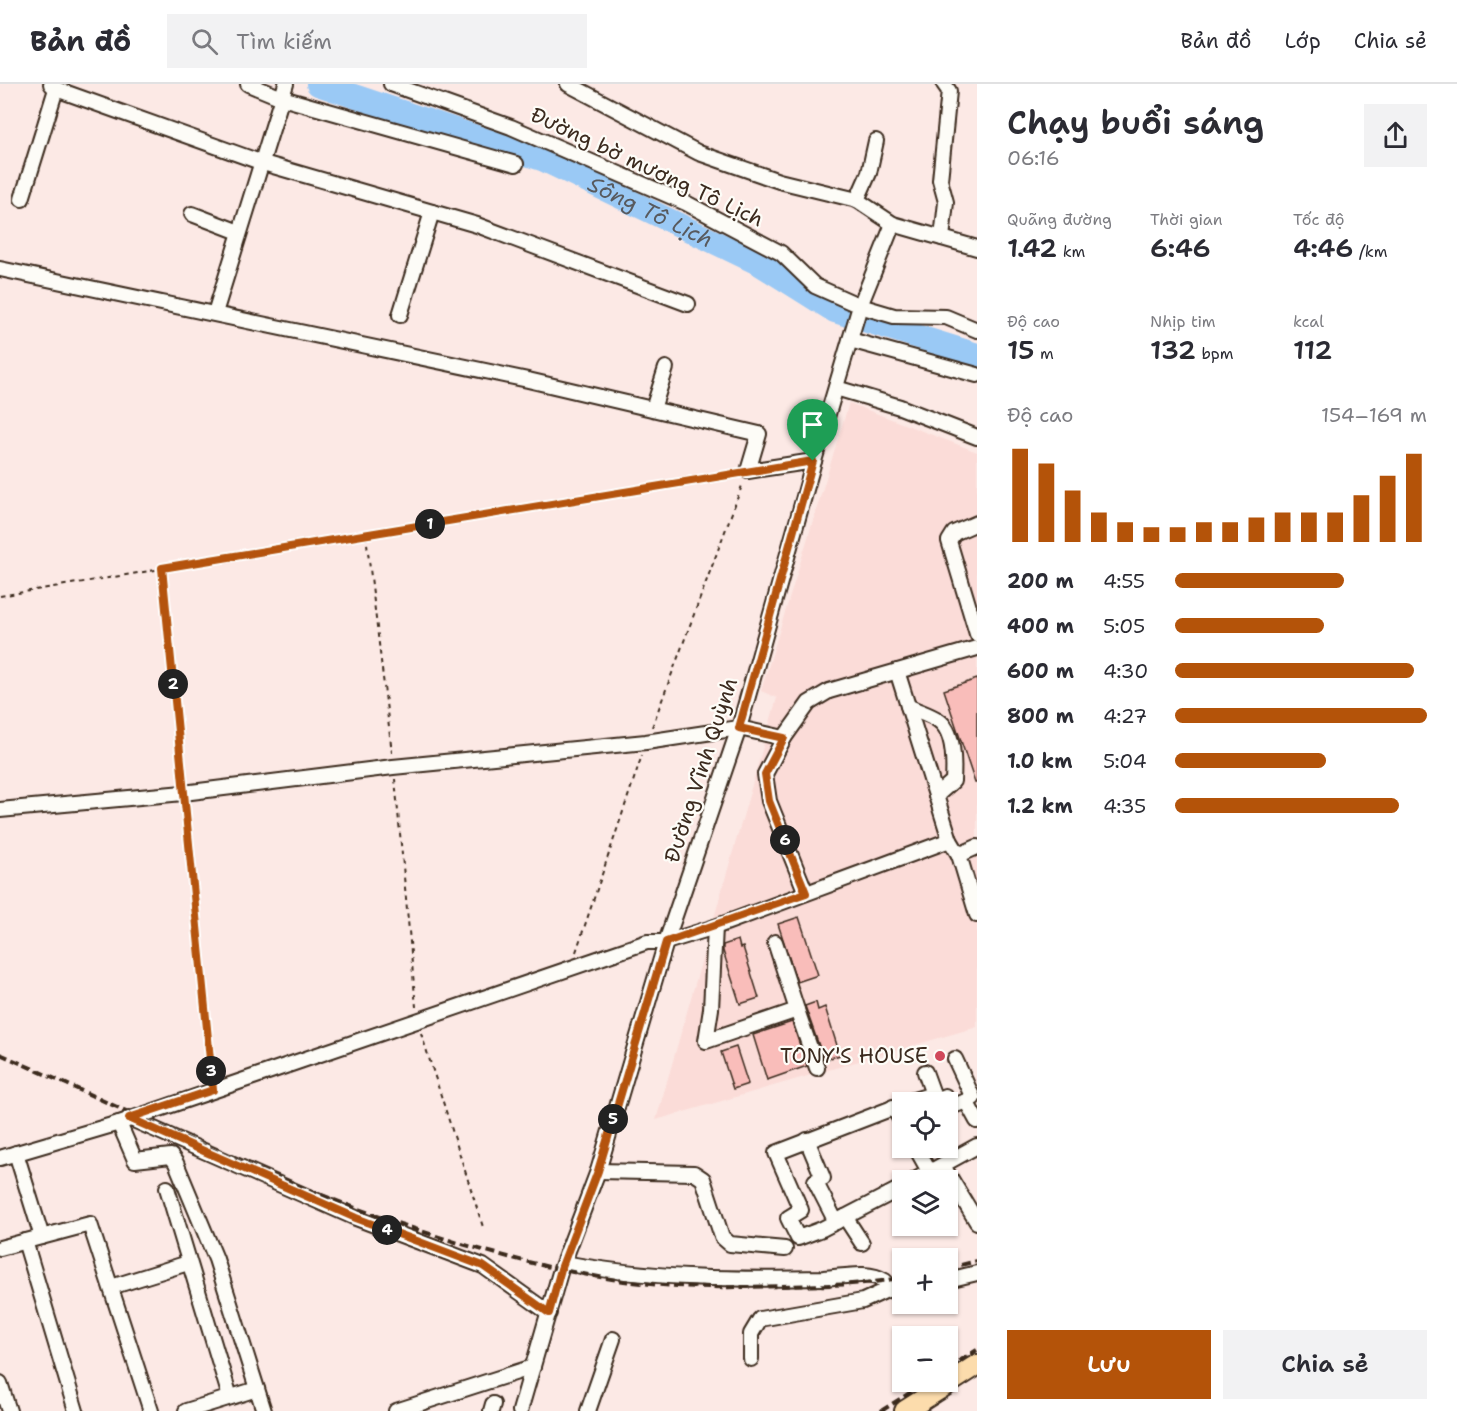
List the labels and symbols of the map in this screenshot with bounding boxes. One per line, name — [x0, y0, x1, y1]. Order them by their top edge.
street label: Đường bờ mương Tô Lịch — [526, 101, 768, 233]
water label: Sông Tô Lịch — [583, 169, 718, 254]
pin — [787, 399, 838, 461]
pin: 1 — [415, 509, 445, 539]
pin: 2 — [158, 669, 188, 699]
street label: Đường Vĩnh Quỳnh — [658, 674, 744, 866]
pin: 6 — [770, 825, 800, 855]
place label: TONY'S HOUSE — [780, 1042, 928, 1070]
marker: TONY'S HOUSE — [933, 1049, 947, 1063]
pin: 3 — [196, 1056, 226, 1086]
pin: 5 — [598, 1104, 628, 1134]
pin: 4 — [372, 1215, 402, 1245]

